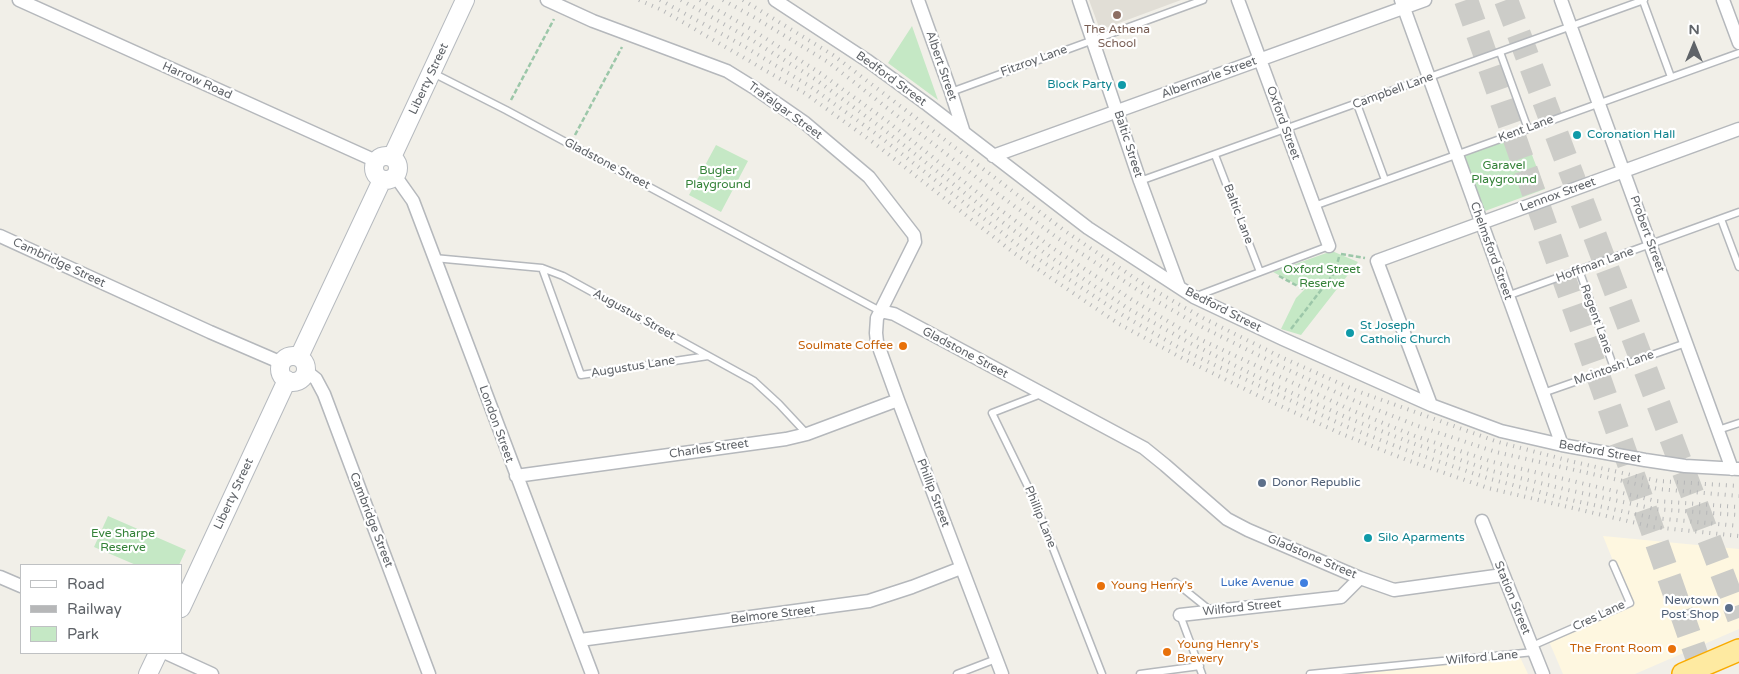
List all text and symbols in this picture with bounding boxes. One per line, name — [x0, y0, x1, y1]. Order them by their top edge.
marker: The Athena School — [1111, 9, 1123, 21]
north arrow — [1669, 20, 1719, 70]
text: N — [1688, 21, 1700, 38]
place label: The Athena School — [1084, 23, 1150, 51]
street label: Albert Street — [922, 29, 960, 103]
street label: Liberty Street — [406, 41, 452, 117]
street label: Fitzroy Lane — [999, 42, 1069, 80]
street label: Bedford Street — [853, 49, 929, 109]
street label: Albermarle Street — [1159, 54, 1259, 102]
street label: Harrow Road — [160, 59, 234, 103]
street label: Campbell Lane — [1351, 70, 1435, 112]
place label: Block Party — [1047, 78, 1112, 92]
street label: Trafalgar Street — [745, 79, 825, 143]
marker: Block Party — [1116, 79, 1128, 91]
street label: Oxford Street — [1263, 84, 1303, 162]
street label: Baltic Street — [1110, 109, 1146, 179]
street label: Kent Lane — [1497, 112, 1555, 146]
place label: Coronation Hall — [1587, 128, 1675, 142]
marker: Coronation Hall — [1571, 129, 1583, 141]
street label: Gladstone Street — [561, 135, 653, 193]
park label: Garavel Playground — [1471, 159, 1537, 187]
park label: Bugler Playground — [685, 164, 751, 192]
street label: Lennox Street — [1518, 175, 1598, 215]
street label: Baltic Lane — [1220, 182, 1256, 246]
street label: Probert Street — [1626, 194, 1668, 274]
street label: Chelmsford Street — [1467, 200, 1515, 302]
street label: Cambridge Street — [10, 235, 108, 291]
street label: Hoffman Lane — [1554, 244, 1636, 286]
park label: Oxford Street Reserve — [1283, 263, 1361, 291]
street label: Regent Lane — [1577, 283, 1615, 355]
street label: Bedford Street — [1183, 285, 1263, 335]
street label: Augustus Street — [590, 286, 678, 344]
place label: St Joseph Catholic Church — [1360, 319, 1451, 347]
street label: Gladstone Street — [919, 324, 1011, 382]
marker: St Joseph Catholic Church — [1344, 327, 1356, 339]
place label: Soulmate Coffee — [798, 339, 893, 353]
marker: Soulmate Coffee — [897, 340, 909, 352]
street label: Mcintosh Lane — [1572, 348, 1656, 388]
street label: Augustus Lane — [590, 353, 676, 381]
street label: London Street — [475, 383, 517, 465]
street label: Charles Street — [668, 436, 750, 462]
street label: Bedford Street — [1558, 438, 1642, 466]
street label: Liberty Street — [211, 456, 257, 532]
street label: Phillip Street — [913, 457, 953, 529]
street label: Cambridge Street — [346, 470, 396, 570]
place label: Donor Republic — [1272, 476, 1361, 490]
marker: Donor Republic — [1256, 477, 1268, 489]
street label: Phillip Lane — [1021, 484, 1059, 550]
park label: Eve Sharpe Reserve — [91, 527, 155, 555]
place label: Silo Aparments — [1378, 531, 1465, 545]
street label: Gladstone Street — [1265, 532, 1359, 582]
marker: Silo Aparments — [1362, 532, 1374, 544]
street label: Station Street — [1491, 559, 1533, 637]
legend — [20, 564, 182, 654]
text: Road — [67, 575, 105, 593]
place label: Luke Avenue — [1220, 576, 1294, 590]
marker: Luke Avenue — [1298, 577, 1310, 589]
place label: Young Henry's — [1111, 579, 1193, 593]
marker: Young Henry's — [1095, 580, 1107, 592]
place label: Newtown Post Shop — [1661, 594, 1719, 622]
street label: Wilford Street — [1202, 597, 1282, 619]
street label: Cres Lane — [1571, 598, 1627, 634]
text: Railway — [67, 600, 122, 618]
marker: Newtown Post Shop — [1723, 602, 1735, 614]
street label: Belmore Street — [730, 603, 816, 627]
text: Park — [67, 625, 99, 643]
place label: Young Henry's Brewery — [1177, 638, 1259, 666]
place label: The Front Room — [1570, 642, 1662, 656]
marker: The Front Room — [1666, 643, 1678, 655]
marker: Young Henry's Brewery — [1161, 646, 1173, 658]
street label: Wilford Lane — [1445, 648, 1519, 668]

